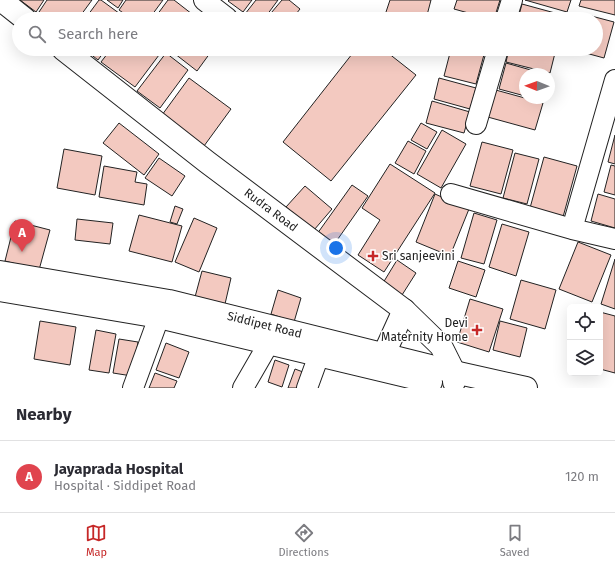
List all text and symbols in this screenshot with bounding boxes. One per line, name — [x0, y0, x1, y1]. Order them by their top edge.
search box — [12, 12, 603, 56]
icon: search — [26, 23, 48, 45]
text: Search here — [58, 25, 138, 43]
north arrow — [519, 68, 555, 104]
street label: Rudra Road — [242, 185, 300, 235]
pin: A — [9, 219, 35, 252]
your location — [326, 238, 346, 258]
place label: Sri sanjeevini — [382, 249, 455, 263]
marker: Sri sanjeevini — [367, 250, 379, 262]
map controls — [567, 304, 603, 376]
button: locate — [567, 304, 603, 340]
street label: Siddipet Road — [226, 309, 303, 341]
place label: Devi Maternity Home — [381, 316, 468, 344]
marker: Devi Maternity Home — [471, 324, 483, 336]
button: layers — [567, 340, 603, 376]
text: Nearby — [16, 404, 71, 425]
text: Jayaprada Hospital — [54, 460, 183, 478]
text: A — [25, 469, 33, 484]
text: 120 m — [565, 469, 599, 484]
text: Hospital · Siddipet Road — [54, 478, 196, 493]
tab: Map — [85, 522, 107, 559]
tab: Directions — [278, 522, 329, 559]
tab: Saved — [500, 522, 530, 559]

